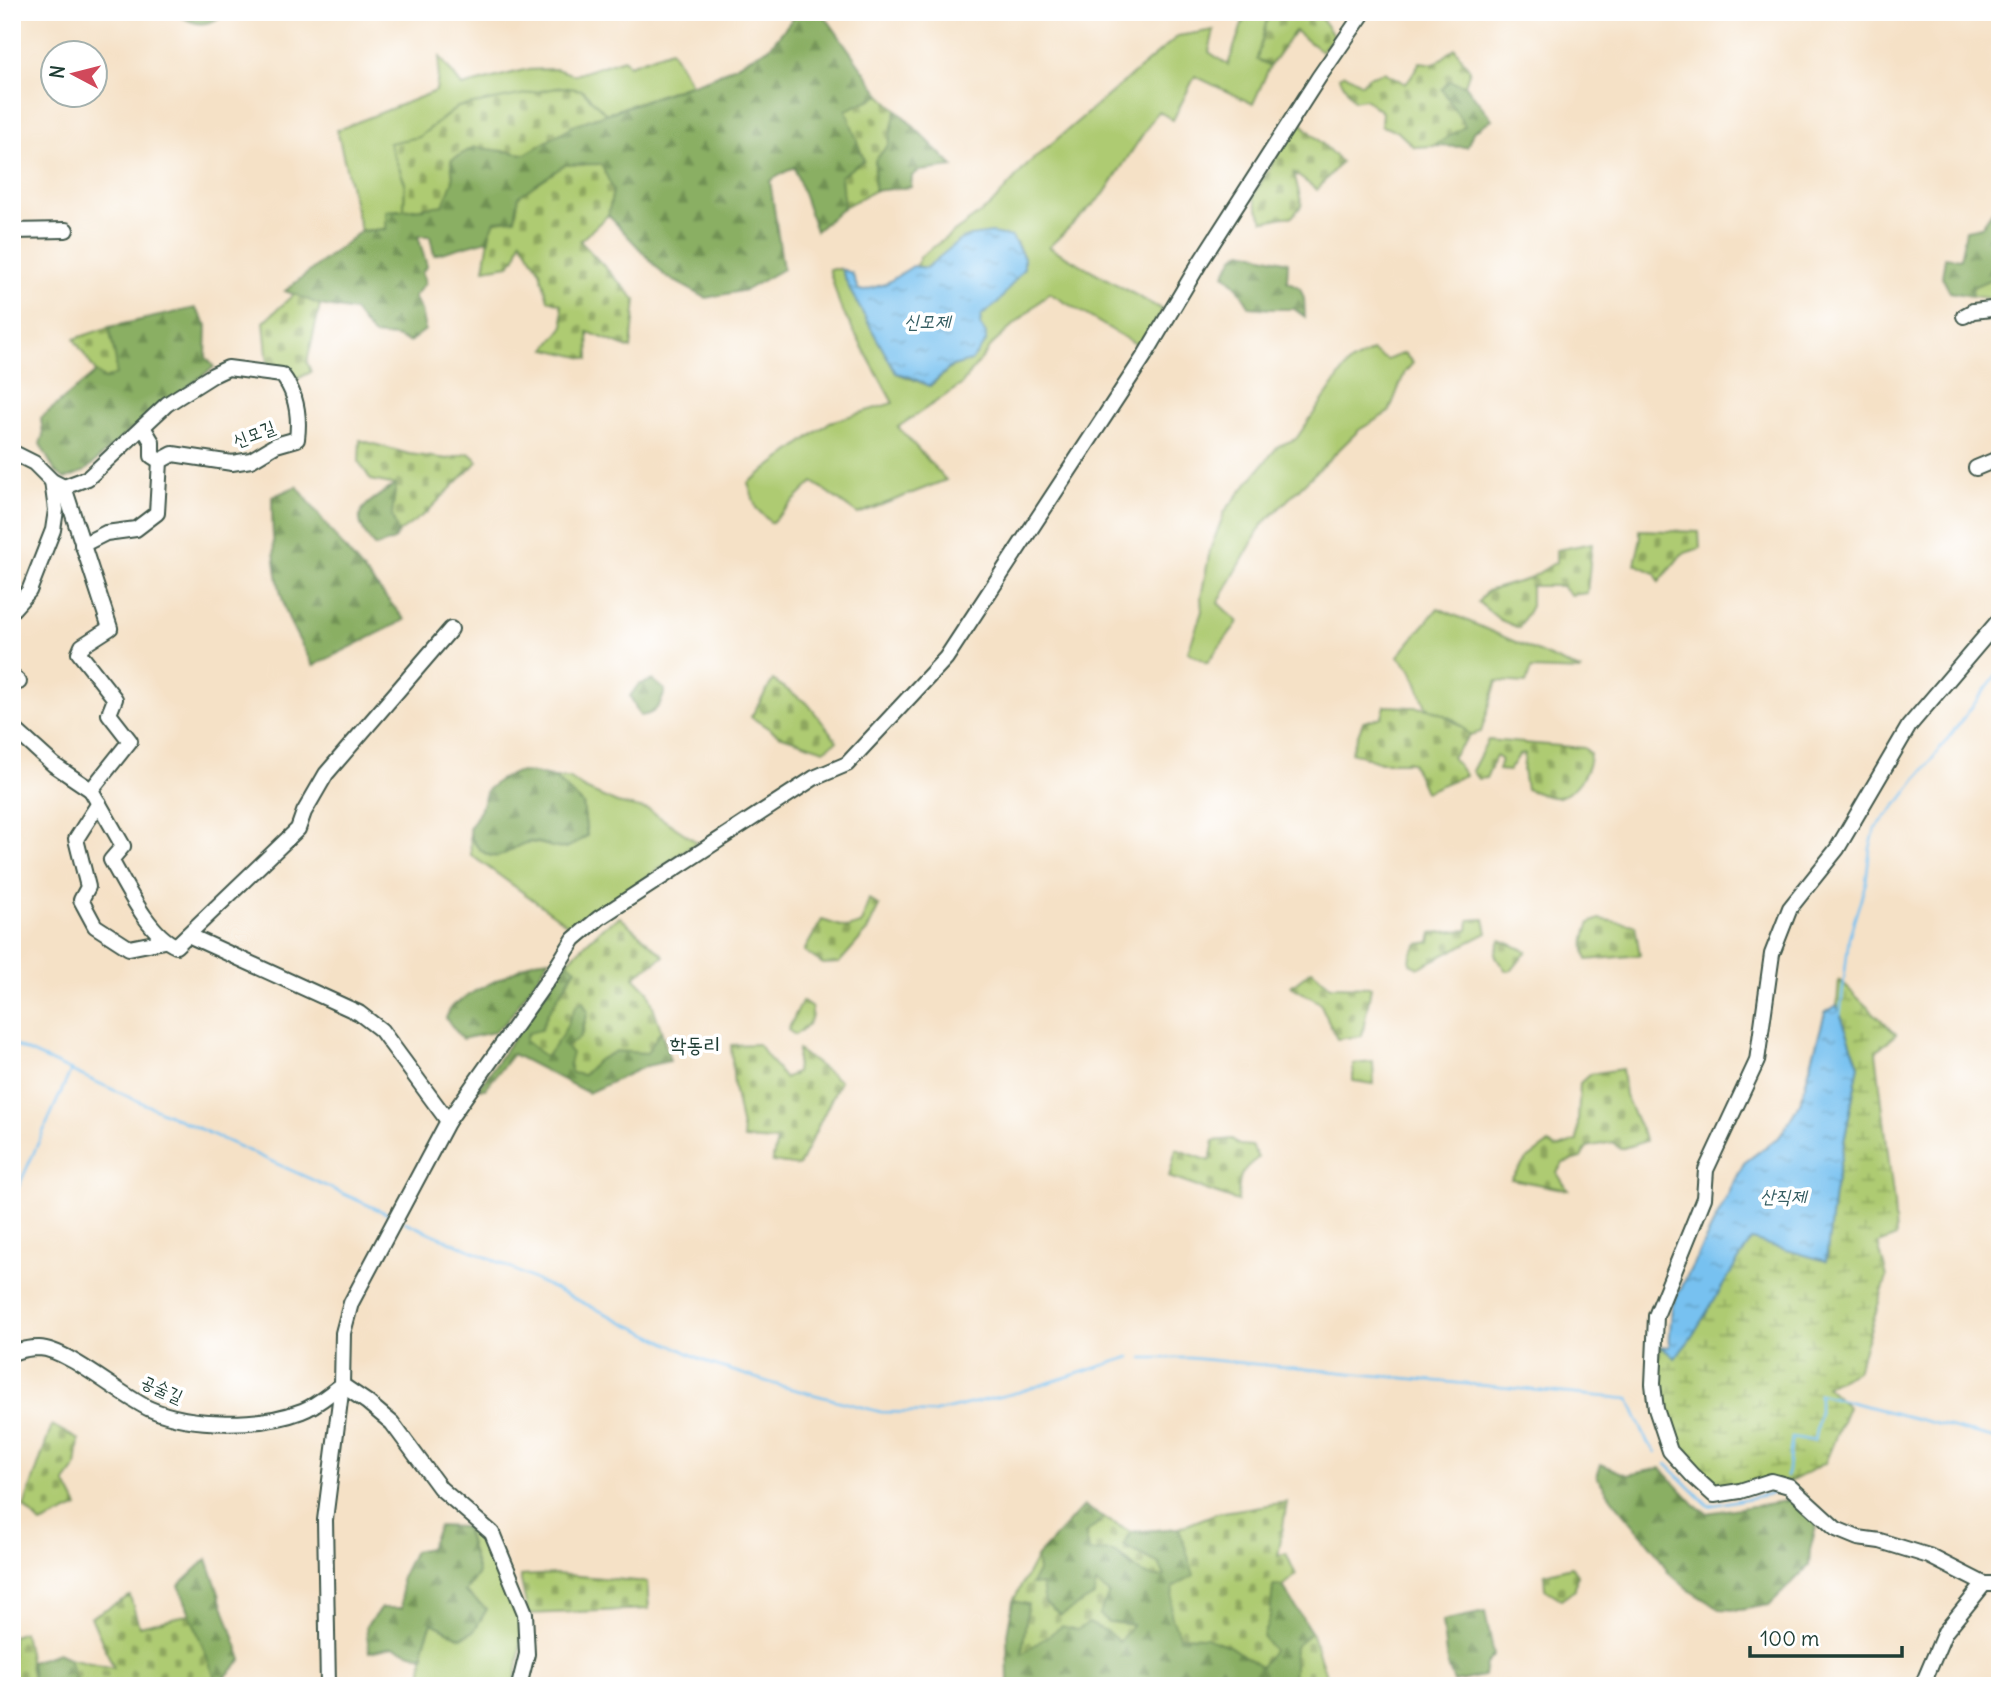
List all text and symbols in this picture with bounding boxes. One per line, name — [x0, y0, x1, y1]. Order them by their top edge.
north arrow — [38, 38, 108, 108]
text: N — [44, 64, 70, 80]
water label: 신모제 — [904, 309, 953, 333]
street label: 신모길 — [229, 415, 279, 452]
district label: 학동리 — [670, 1031, 720, 1058]
water label: 산직제 — [1760, 1184, 1809, 1208]
street label: 공술길 — [138, 1369, 187, 1408]
scale bar — [1750, 1614, 1902, 1658]
text: 100 m — [1760, 1625, 1819, 1652]

